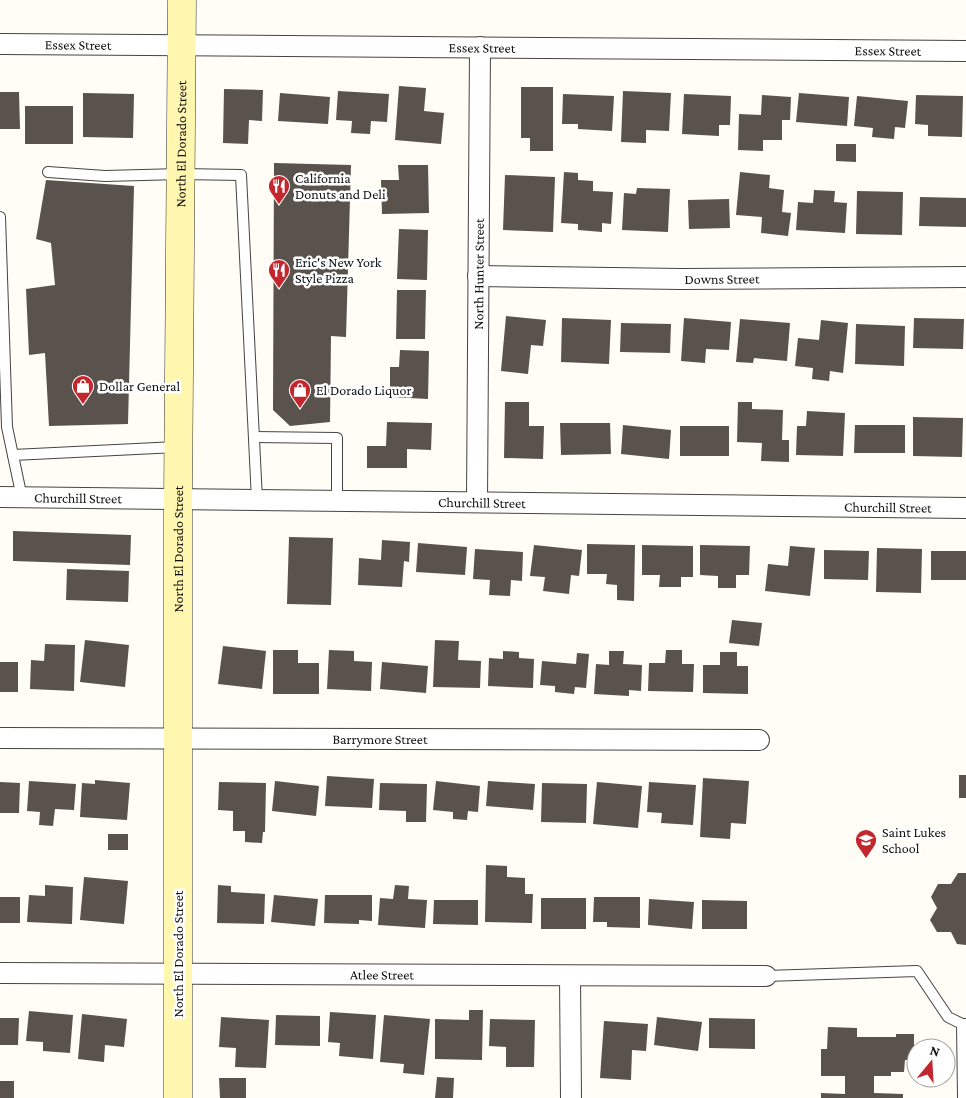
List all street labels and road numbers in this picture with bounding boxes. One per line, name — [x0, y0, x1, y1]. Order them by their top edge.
street label: Essex Street — [45, 36, 112, 53]
street label: Essex Street — [449, 39, 516, 56]
street label: Essex Street — [855, 42, 922, 59]
street label: North El Dorado Street — [172, 80, 189, 208]
street label: North Hunter Street — [470, 218, 487, 330]
street label: Downs Street — [684, 270, 760, 287]
street label: North El Dorado Street — [170, 485, 186, 613]
street label: Churchill Street — [34, 489, 122, 506]
street label: Churchill Street — [438, 494, 526, 511]
street label: Churchill Street — [844, 499, 932, 516]
street label: Barrymore Street — [332, 731, 428, 747]
street label: North El Dorado Street — [170, 890, 186, 1017]
street label: Atlee Street — [350, 966, 414, 983]

